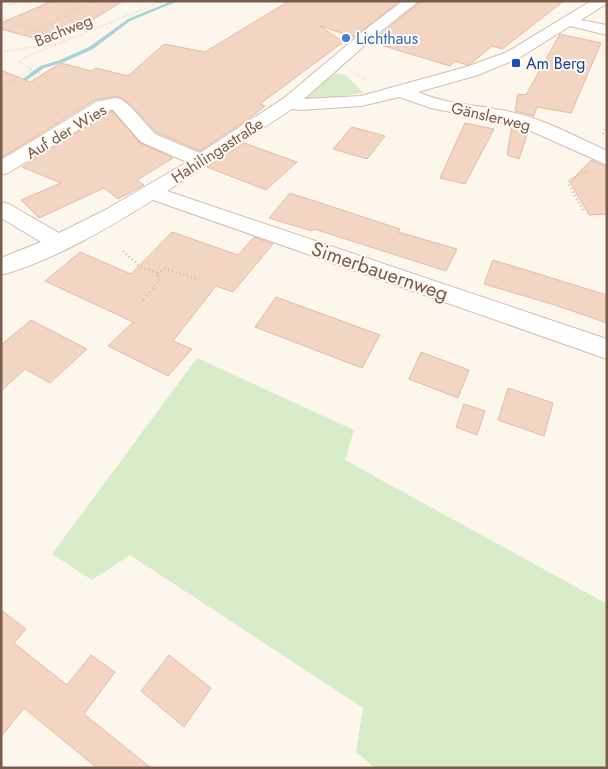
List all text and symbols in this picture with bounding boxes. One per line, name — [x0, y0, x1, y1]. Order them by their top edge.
street label: Bachweg — [31, 8, 96, 52]
place label: Lichthaus — [356, 27, 418, 50]
marker: Lichthaus — [340, 32, 352, 44]
place label: Am Berg — [526, 52, 585, 75]
marker: Am Berg — [510, 57, 522, 69]
street label: Gänslerweg — [449, 96, 533, 137]
street label: Auf der Wies — [22, 98, 111, 165]
street label: Hahilingastraße — [167, 112, 268, 189]
street label: Simerbauernweg — [308, 234, 452, 308]

